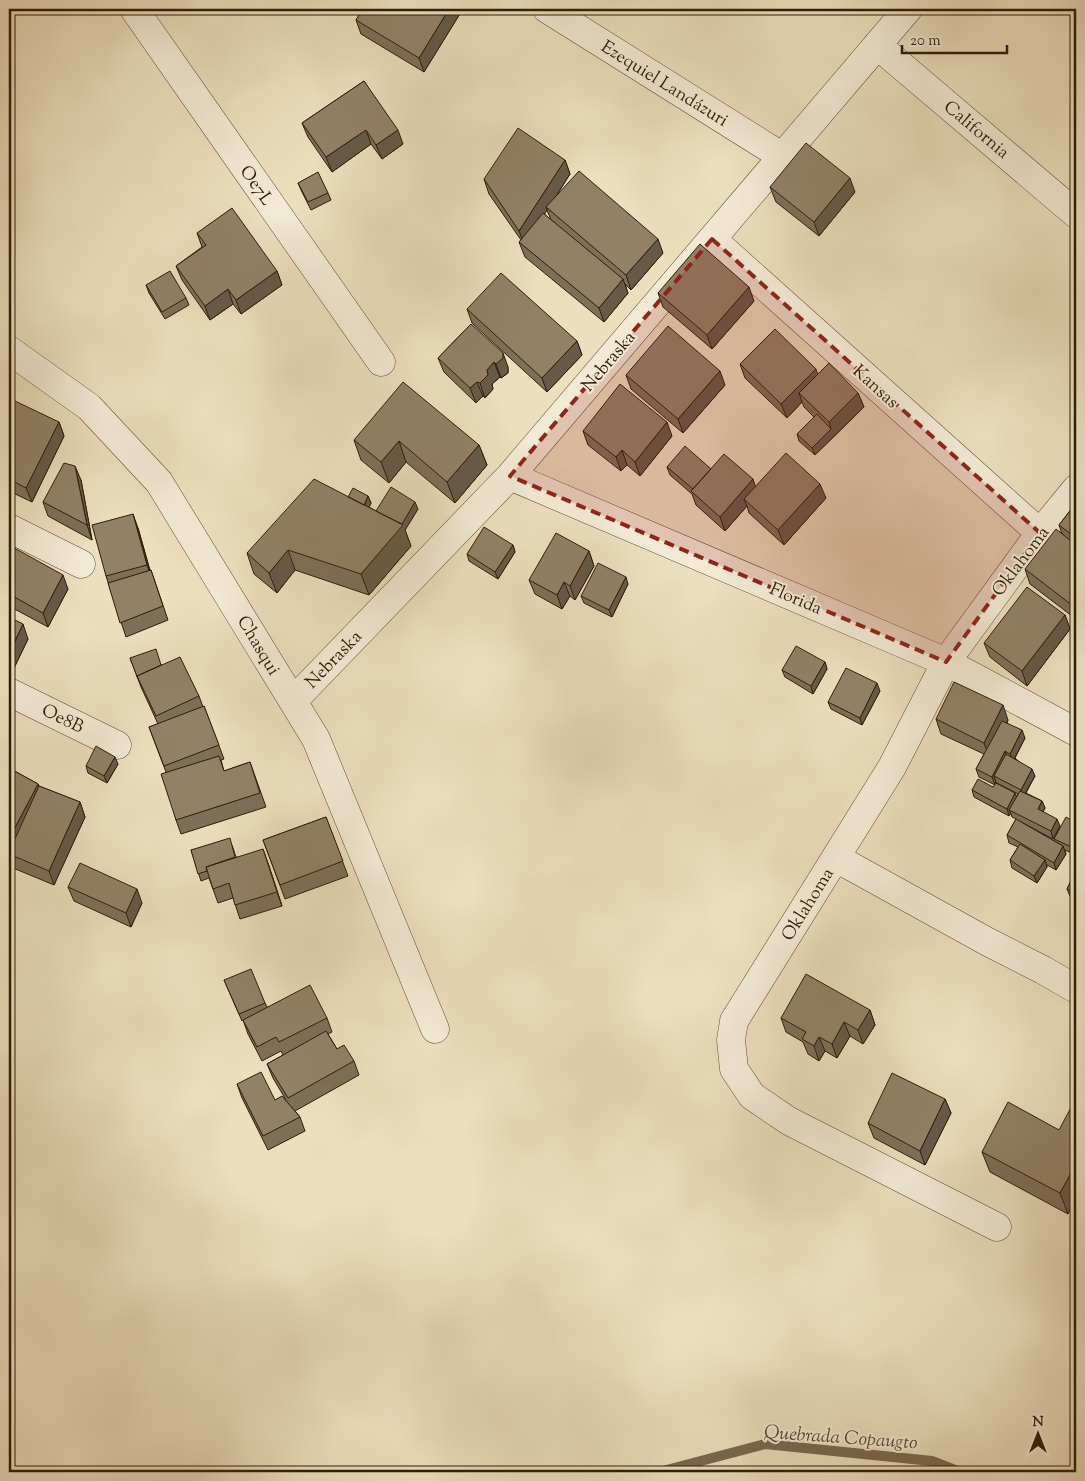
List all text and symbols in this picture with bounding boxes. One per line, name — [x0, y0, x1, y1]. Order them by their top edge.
scale bar — [902, 22, 1008, 54]
text: 20 m — [910, 31, 941, 52]
street label: Ezequiel Landázuri — [595, 35, 733, 134]
street label: California — [937, 95, 1014, 166]
street label: Oe7L — [232, 161, 279, 212]
street label: Nebraska — [576, 326, 643, 398]
street label: Kansas — [846, 360, 904, 415]
street label: Oklahoma — [987, 522, 1057, 603]
street label: Florida — [765, 577, 826, 623]
street label: Chasqui — [229, 611, 285, 681]
street label: Nebraska — [300, 625, 369, 695]
street label: Oe8B — [37, 698, 88, 741]
street label: Oklahoma — [776, 863, 841, 947]
north arrow — [1012, 1408, 1062, 1458]
text: N — [1032, 1413, 1044, 1433]
water label: Quebrada Copaugto — [763, 1420, 918, 1457]

